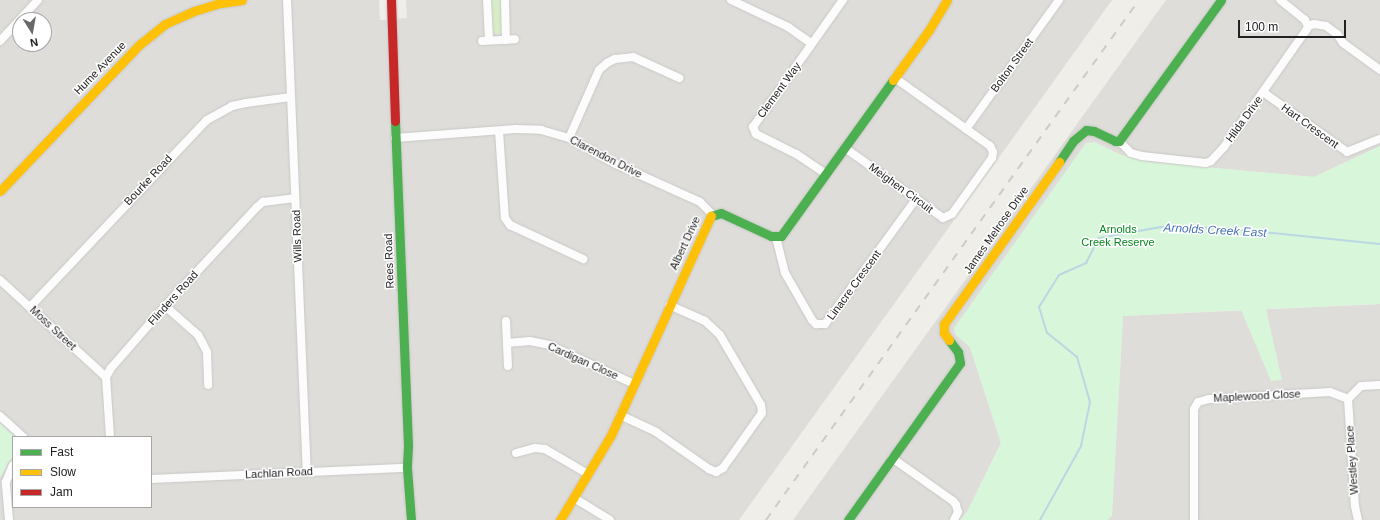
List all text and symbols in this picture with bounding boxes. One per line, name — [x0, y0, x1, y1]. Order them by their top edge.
north arrow — [12, 12, 52, 52]
scale bar — [1240, 12, 1348, 38]
text: 100 m — [1245, 20, 1278, 34]
street label: Bolton Street — [988, 35, 1036, 95]
text: N — [29, 36, 39, 49]
street label: Hume Avenue — [71, 38, 129, 98]
street label: Clement Way — [754, 60, 804, 120]
street label: Hilda Drive — [1223, 93, 1265, 145]
street label: Hart Crescent — [1279, 101, 1341, 151]
street label: Clarendon Drive — [568, 133, 644, 181]
street label: Bourke Road — [121, 152, 175, 208]
street label: Meighen Circuit — [866, 160, 936, 216]
street label: James Melrose Drive — [961, 184, 1031, 276]
street label: Wills Road — [289, 210, 305, 262]
street label: Albert Drive — [667, 214, 703, 272]
water label: Arnolds Creek East — [1163, 221, 1267, 241]
park label: Arnolds Creek Reserve — [1081, 223, 1155, 249]
street label: Rees Road — [381, 233, 397, 289]
street label: Linacre Crescent — [824, 247, 884, 323]
street label: Flinders Road — [145, 268, 201, 328]
street label: Moss Street — [27, 303, 79, 353]
street label: Cardigan Close — [546, 340, 620, 382]
street label: Maplewood Close — [1213, 387, 1301, 405]
street label: Westley Place — [1343, 425, 1361, 495]
legend — [12, 436, 152, 508]
text: Fast — [50, 445, 73, 459]
text: Slow — [50, 465, 76, 479]
street label: Lachlan Road — [245, 465, 313, 481]
text: Jam — [50, 485, 73, 499]

